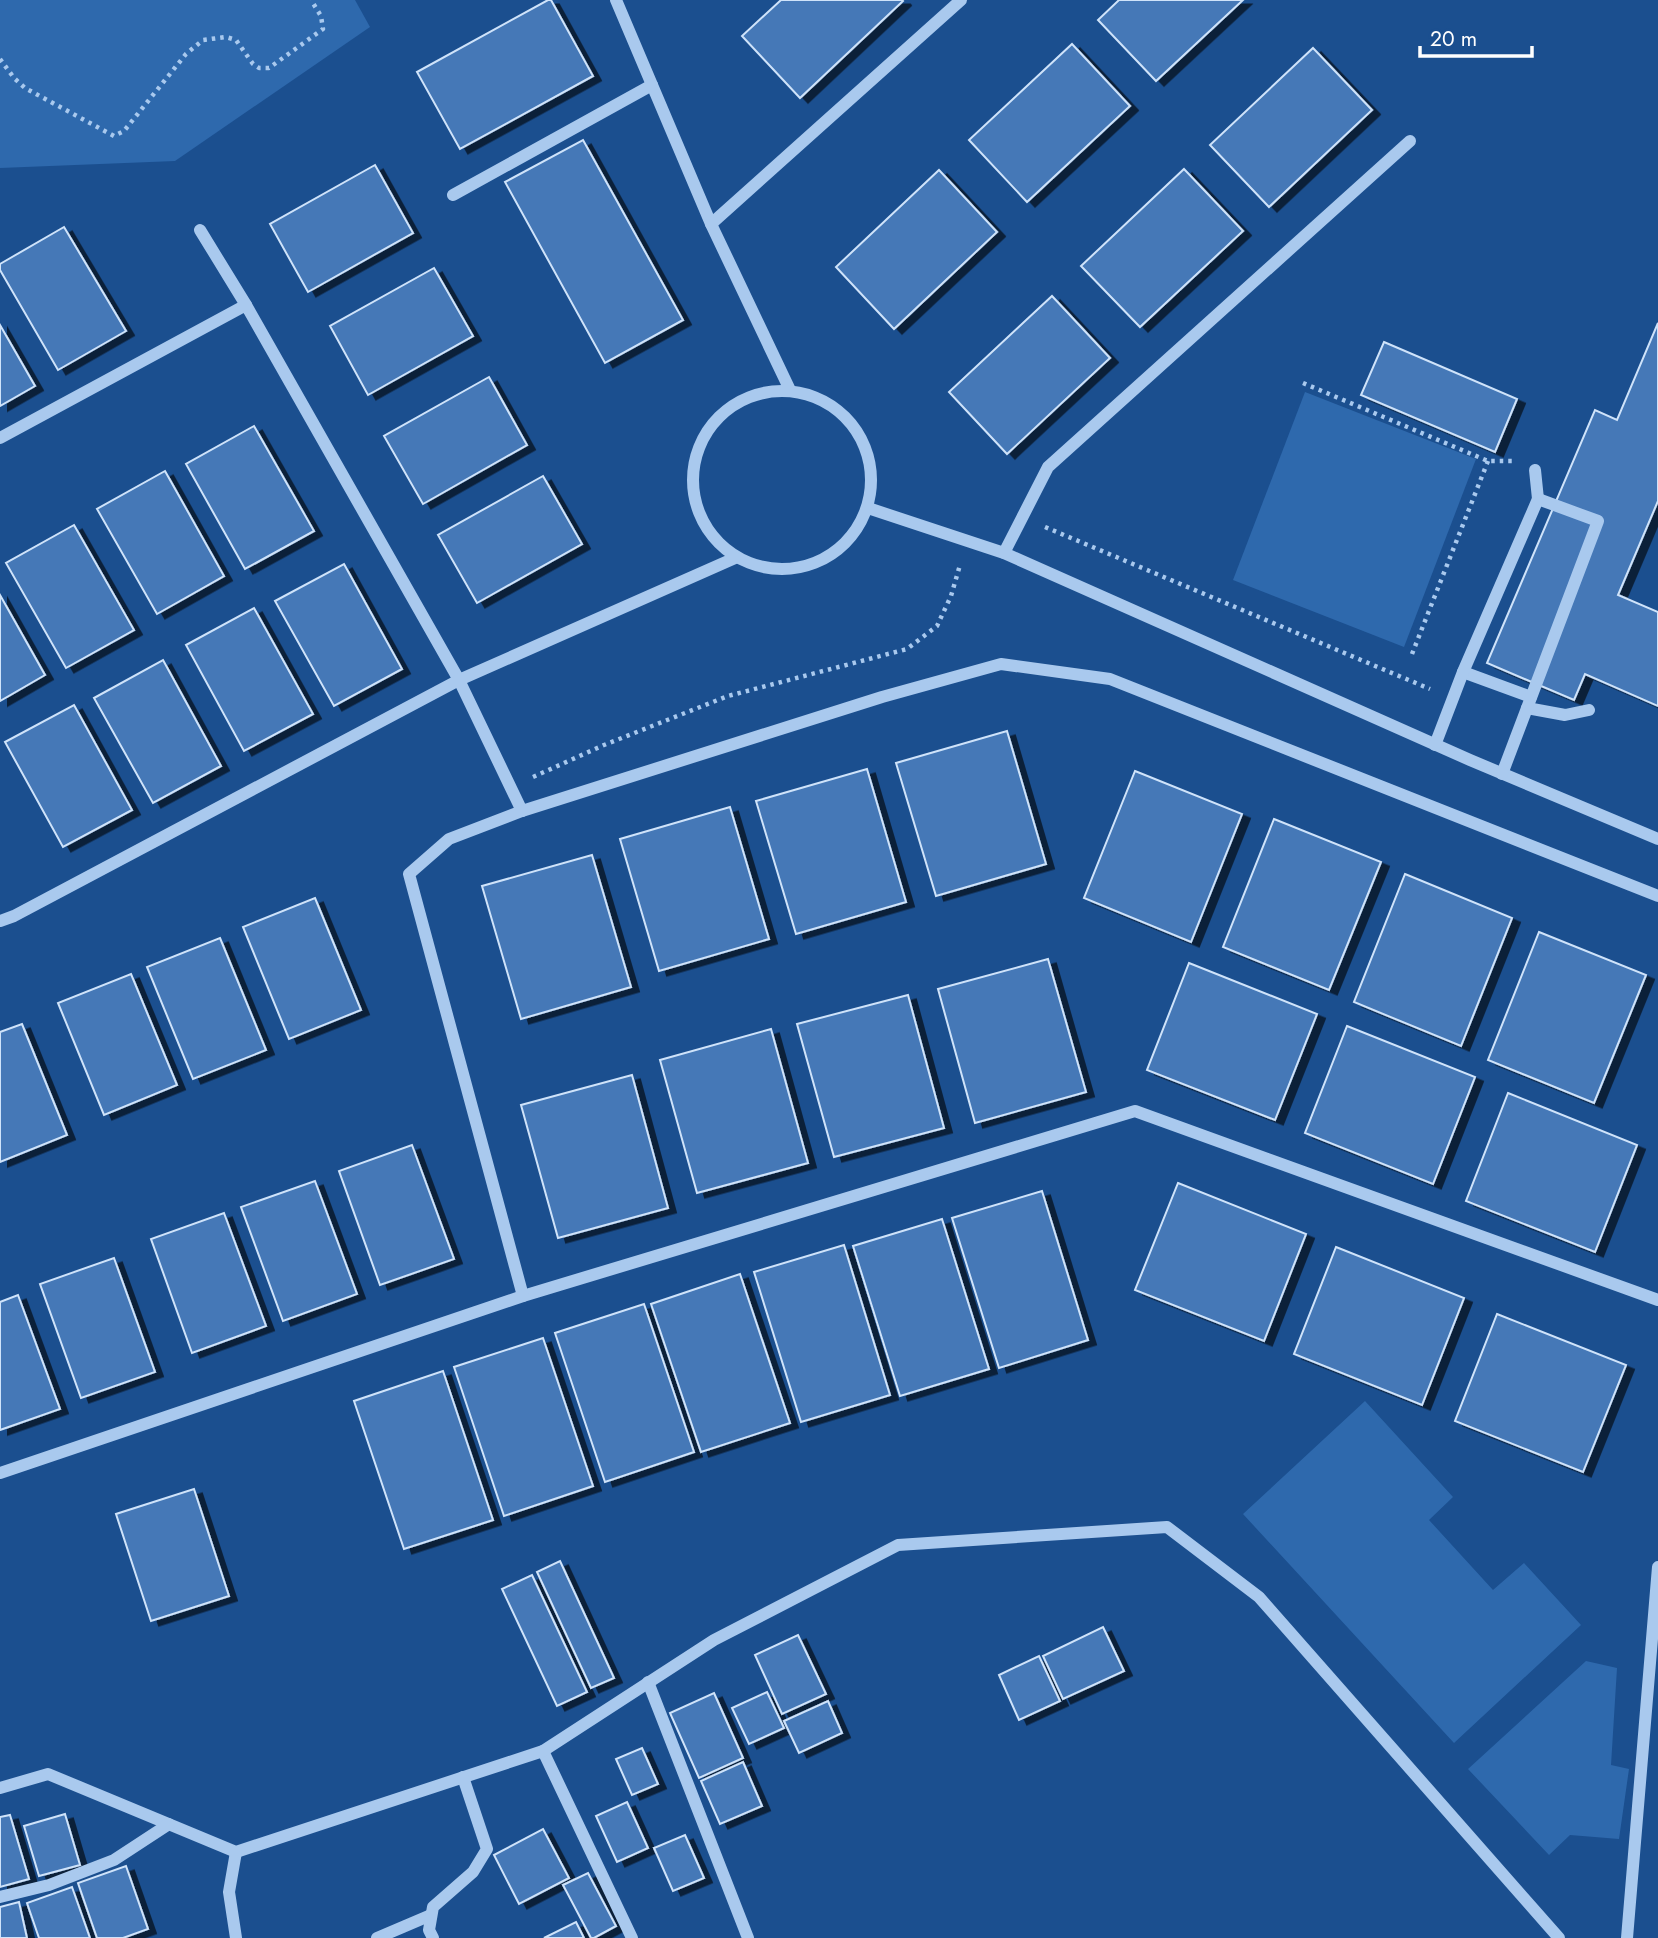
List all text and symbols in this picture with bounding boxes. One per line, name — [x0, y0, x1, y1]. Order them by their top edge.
scale bar — [1420, 14, 1532, 58]
text: 20 m — [1430, 24, 1477, 54]

